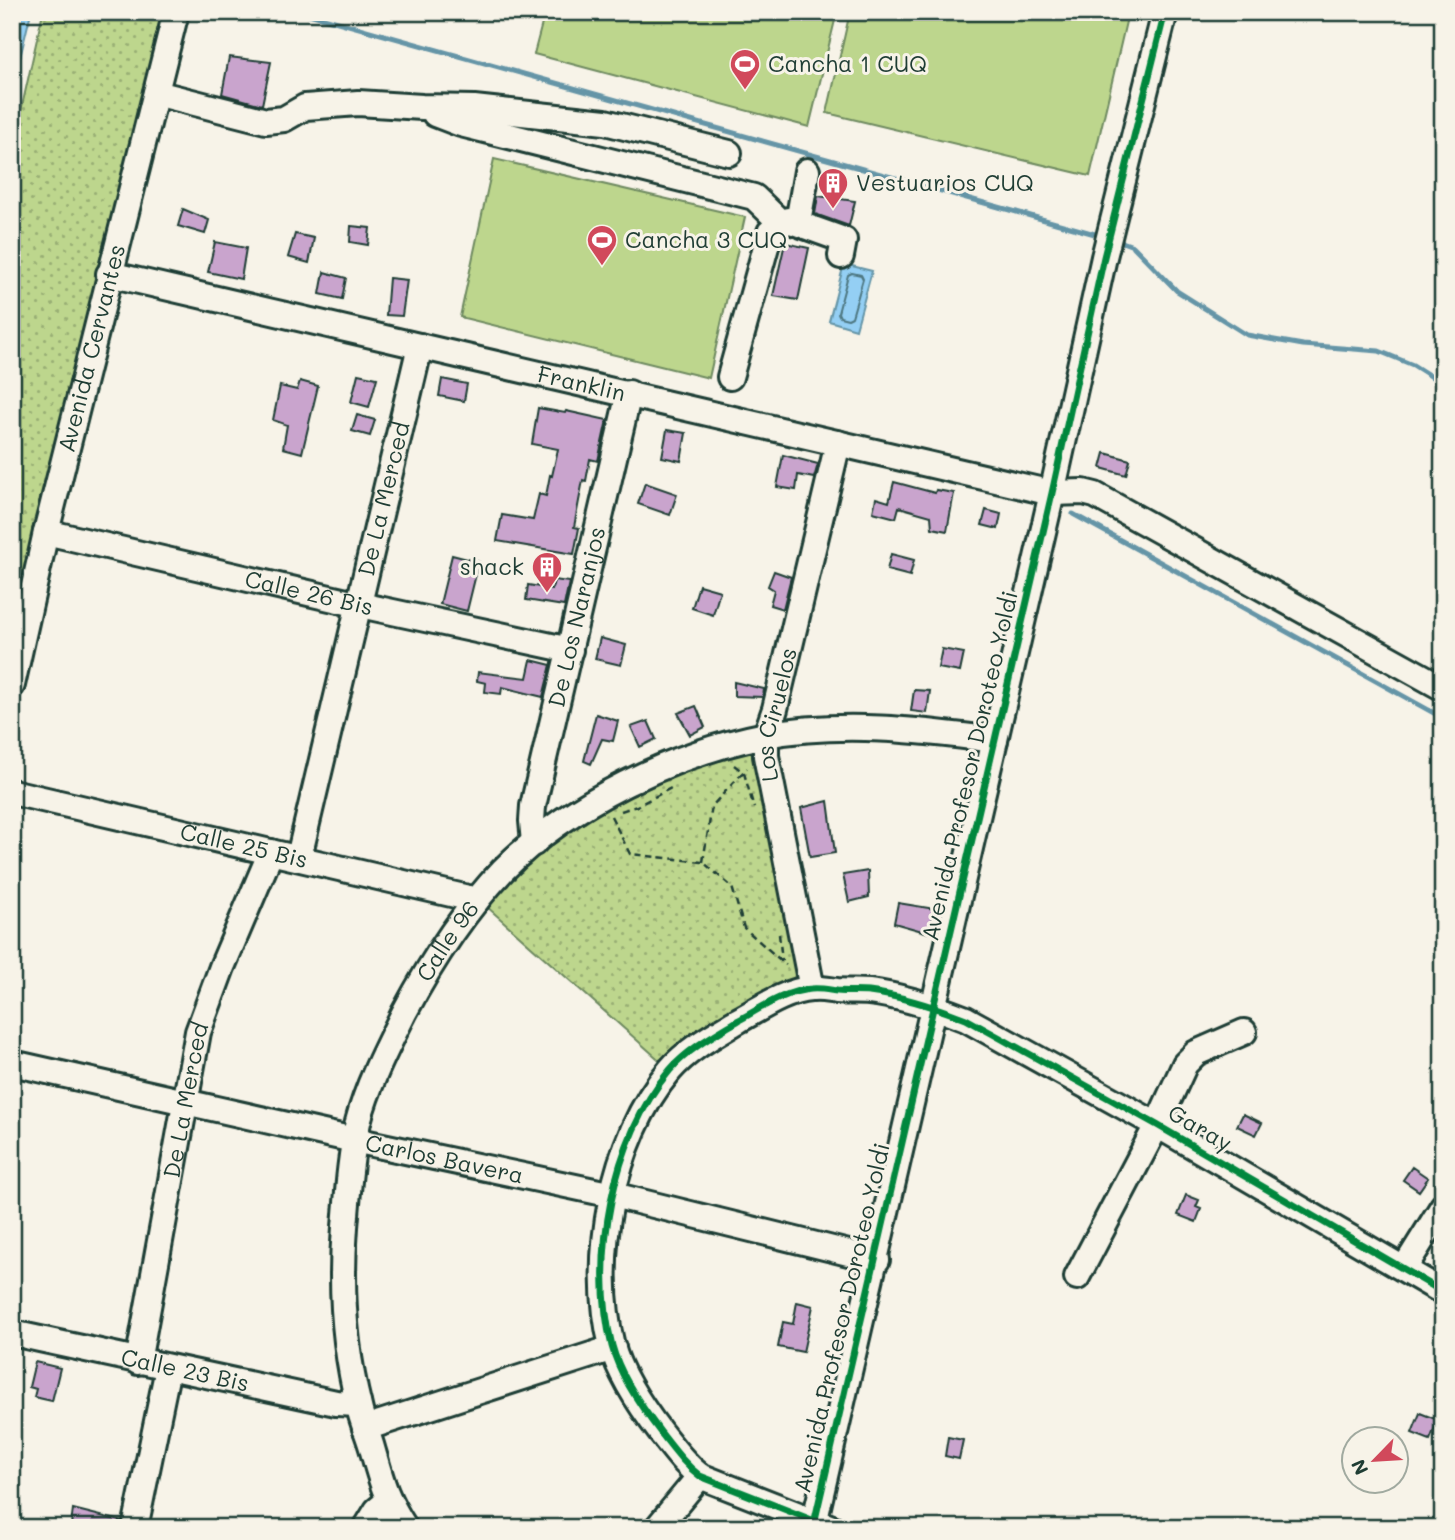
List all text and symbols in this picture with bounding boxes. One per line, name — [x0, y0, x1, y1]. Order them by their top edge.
sports icon: Cancha 1 CUQ — [728, 47, 762, 91]
place label: Cancha 1 CUQ — [768, 48, 927, 78]
building icon: Vestuarios CUQ — [816, 166, 850, 210]
place label: Vestuarios CUQ — [856, 167, 1034, 197]
sports icon: Cancha 3 CUQ — [585, 223, 619, 267]
place label: Cancha 3 CUQ — [625, 224, 787, 254]
street label: Avenida Cervantes — [51, 241, 131, 455]
street label: Franklin — [535, 358, 629, 407]
street label: De La Merced — [350, 418, 416, 579]
street label: De Los Naranjos — [540, 524, 611, 710]
building icon: shack — [530, 550, 564, 594]
place label: shack — [460, 551, 524, 581]
street label: Calle 26 Bis — [242, 563, 376, 621]
street label: Avenida Profesor Doroteo Yoldi — [914, 588, 1024, 944]
street label: Los Ciruelos — [750, 645, 803, 785]
street label: Calle 25 Bis — [177, 816, 311, 874]
street label: Calle 96 — [409, 894, 485, 987]
street label: De La Merced — [156, 1018, 214, 1180]
street label: Garay — [1163, 1097, 1238, 1157]
street label: Carlos Bavera — [363, 1127, 527, 1190]
street label: Avenida Profesor Doroteo Yoldi — [786, 1140, 896, 1496]
street label: Calle 23 Bis — [118, 1341, 252, 1398]
north arrow — [1340, 1424, 1410, 1494]
text: N — [1345, 1456, 1374, 1479]

